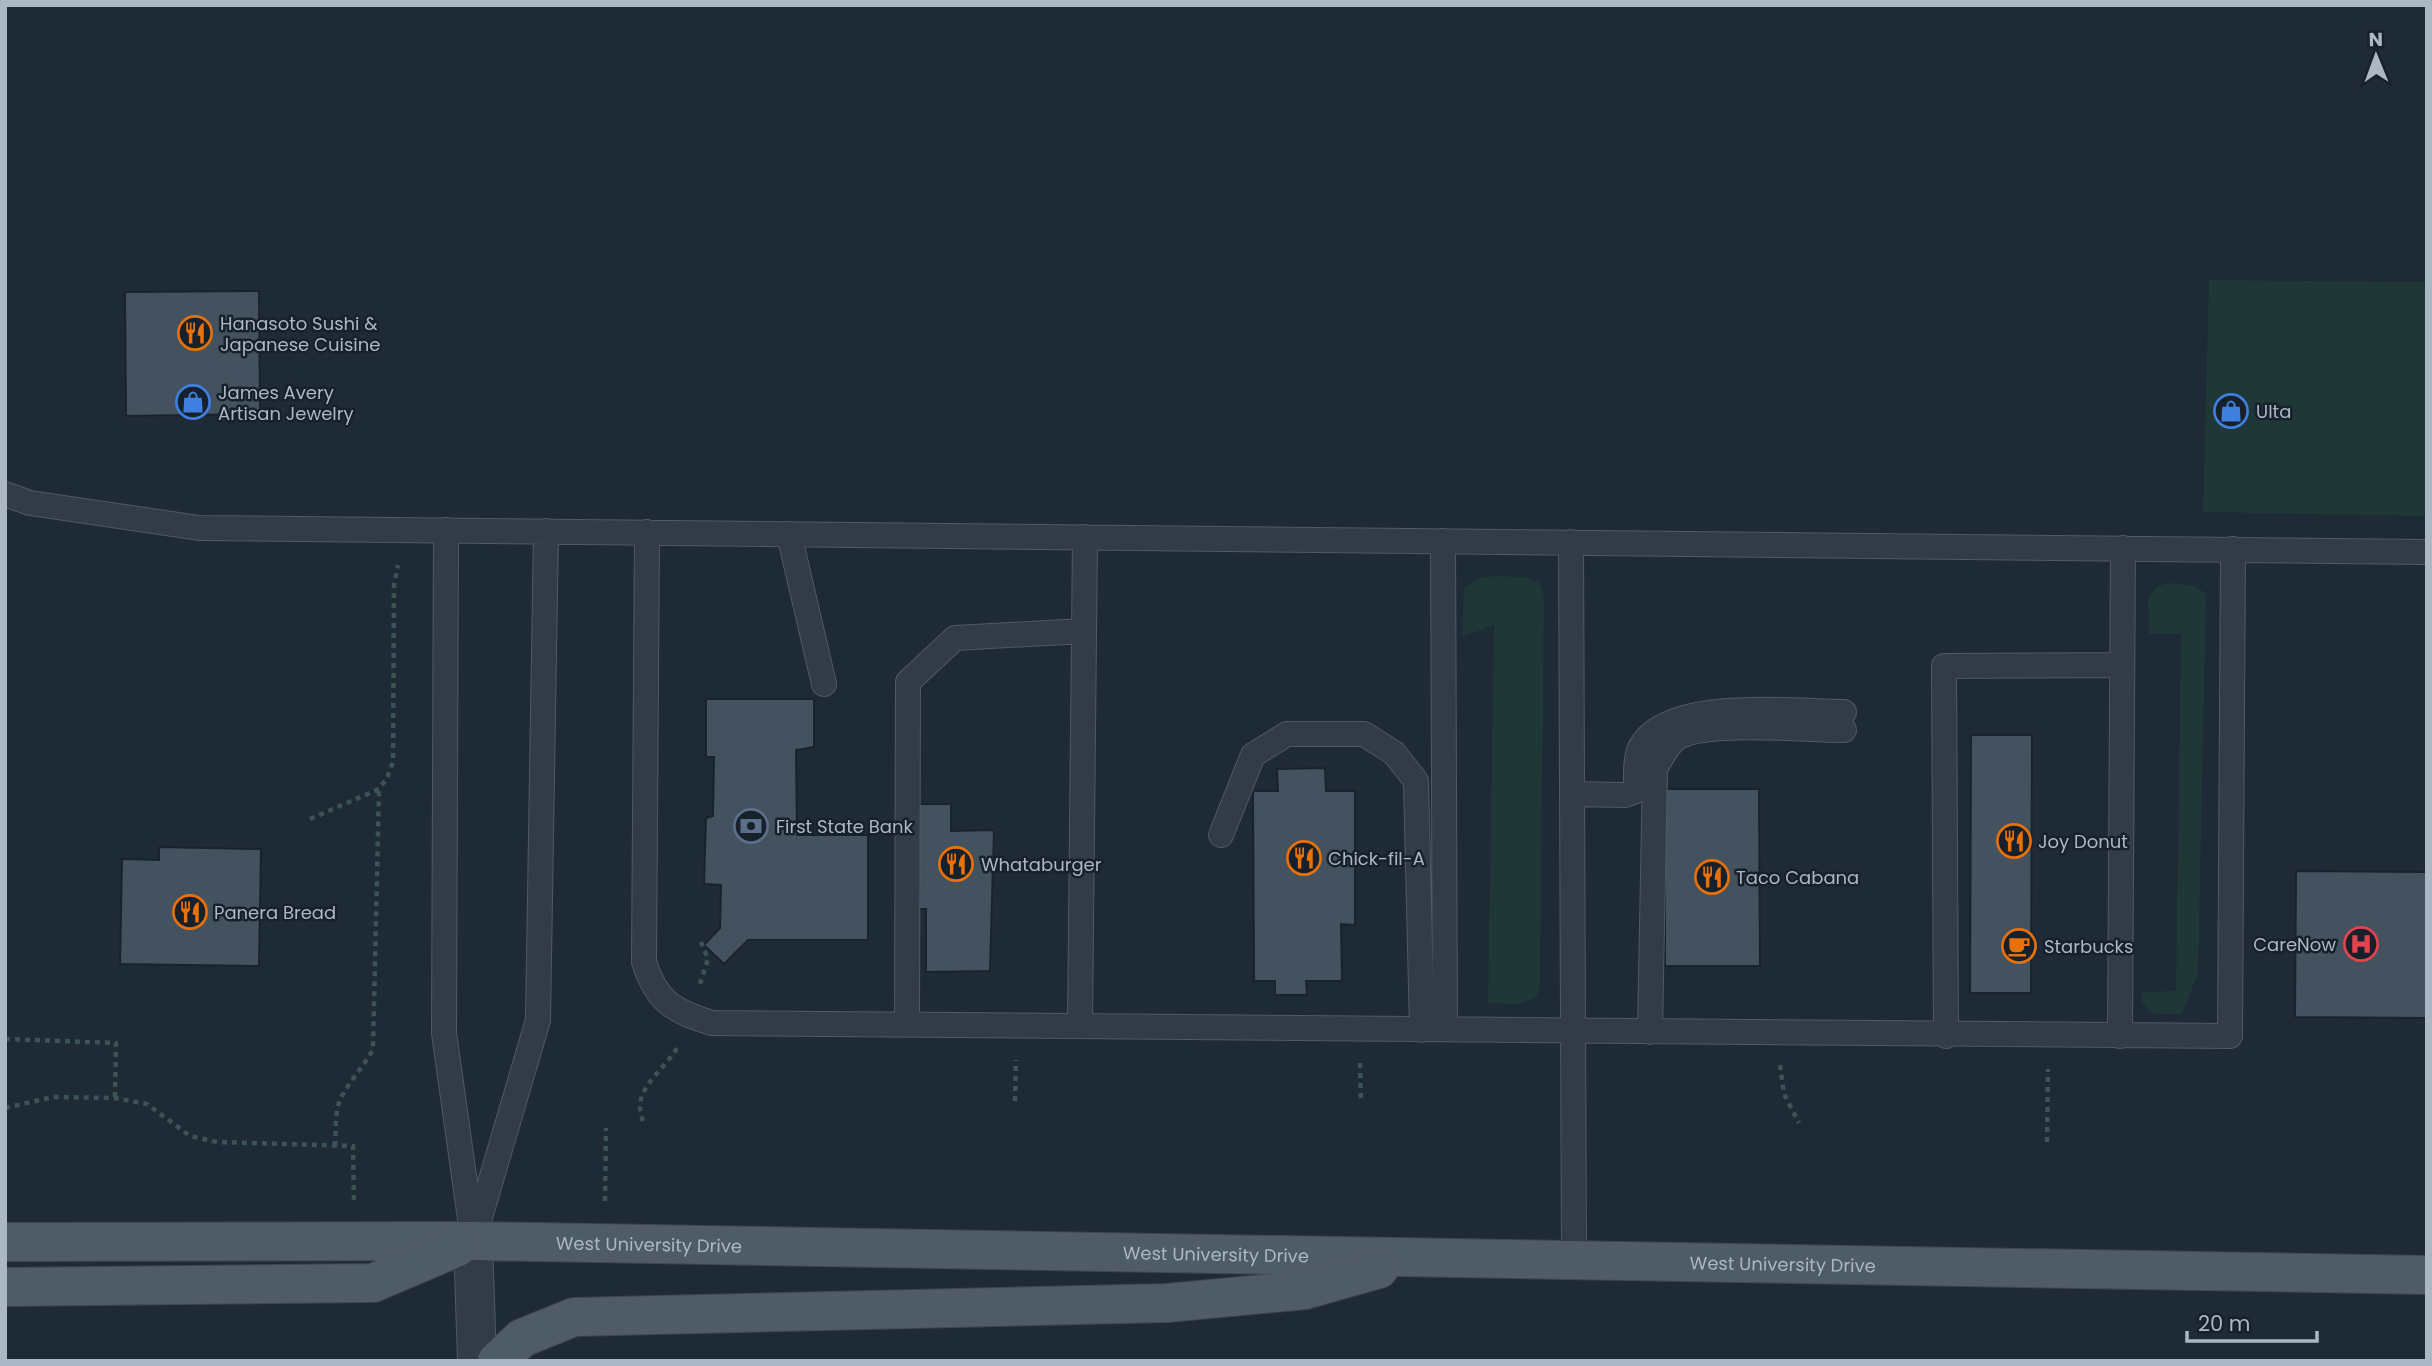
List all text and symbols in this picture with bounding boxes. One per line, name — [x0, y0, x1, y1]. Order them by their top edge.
north arrow — [2341, 21, 2411, 91]
text: N — [2368, 26, 2383, 53]
place label: Hanasoto Sushi & Japanese Cuisine — [220, 311, 380, 357]
restaurant icon: Hanasoto Sushi & Japanese Cuisine — [176, 314, 214, 352]
place label: James Avery Artisan Jewelry — [218, 380, 354, 426]
shop icon: James Avery Artisan Jewelry — [174, 383, 212, 421]
shop icon: Ulta — [2212, 392, 2250, 430]
place label: Ulta — [2256, 399, 2291, 424]
bank icon: First State Bank — [732, 807, 770, 845]
place label: First State Bank — [776, 814, 913, 839]
restaurant icon: Joy Donut — [1995, 822, 2033, 860]
place label: Joy Donut — [2038, 829, 2128, 854]
restaurant icon: Chick-fil-A — [1285, 839, 1323, 877]
restaurant icon: Whataburger — [937, 845, 975, 883]
place label: Chick-fil-A — [1328, 846, 1425, 871]
place label: Whataburger — [981, 852, 1102, 877]
restaurant icon: Taco Cabana — [1693, 858, 1731, 896]
place label: Taco Cabana — [1736, 865, 1859, 890]
restaurant icon: Panera Bread — [171, 893, 209, 931]
place label: Panera Bread — [214, 900, 336, 925]
hospital icon: CareNow — [2342, 925, 2380, 963]
cafe icon: Starbucks — [2000, 927, 2038, 965]
place label: CareNow — [2253, 932, 2336, 957]
place label: Starbucks — [2044, 934, 2133, 959]
street label: West University Drive — [556, 1230, 742, 1258]
street label: West University Drive — [1123, 1240, 1309, 1268]
street label: West University Drive — [1690, 1250, 1876, 1278]
scale bar — [2187, 1300, 2316, 1344]
text: 20 m — [2198, 1309, 2251, 1338]

